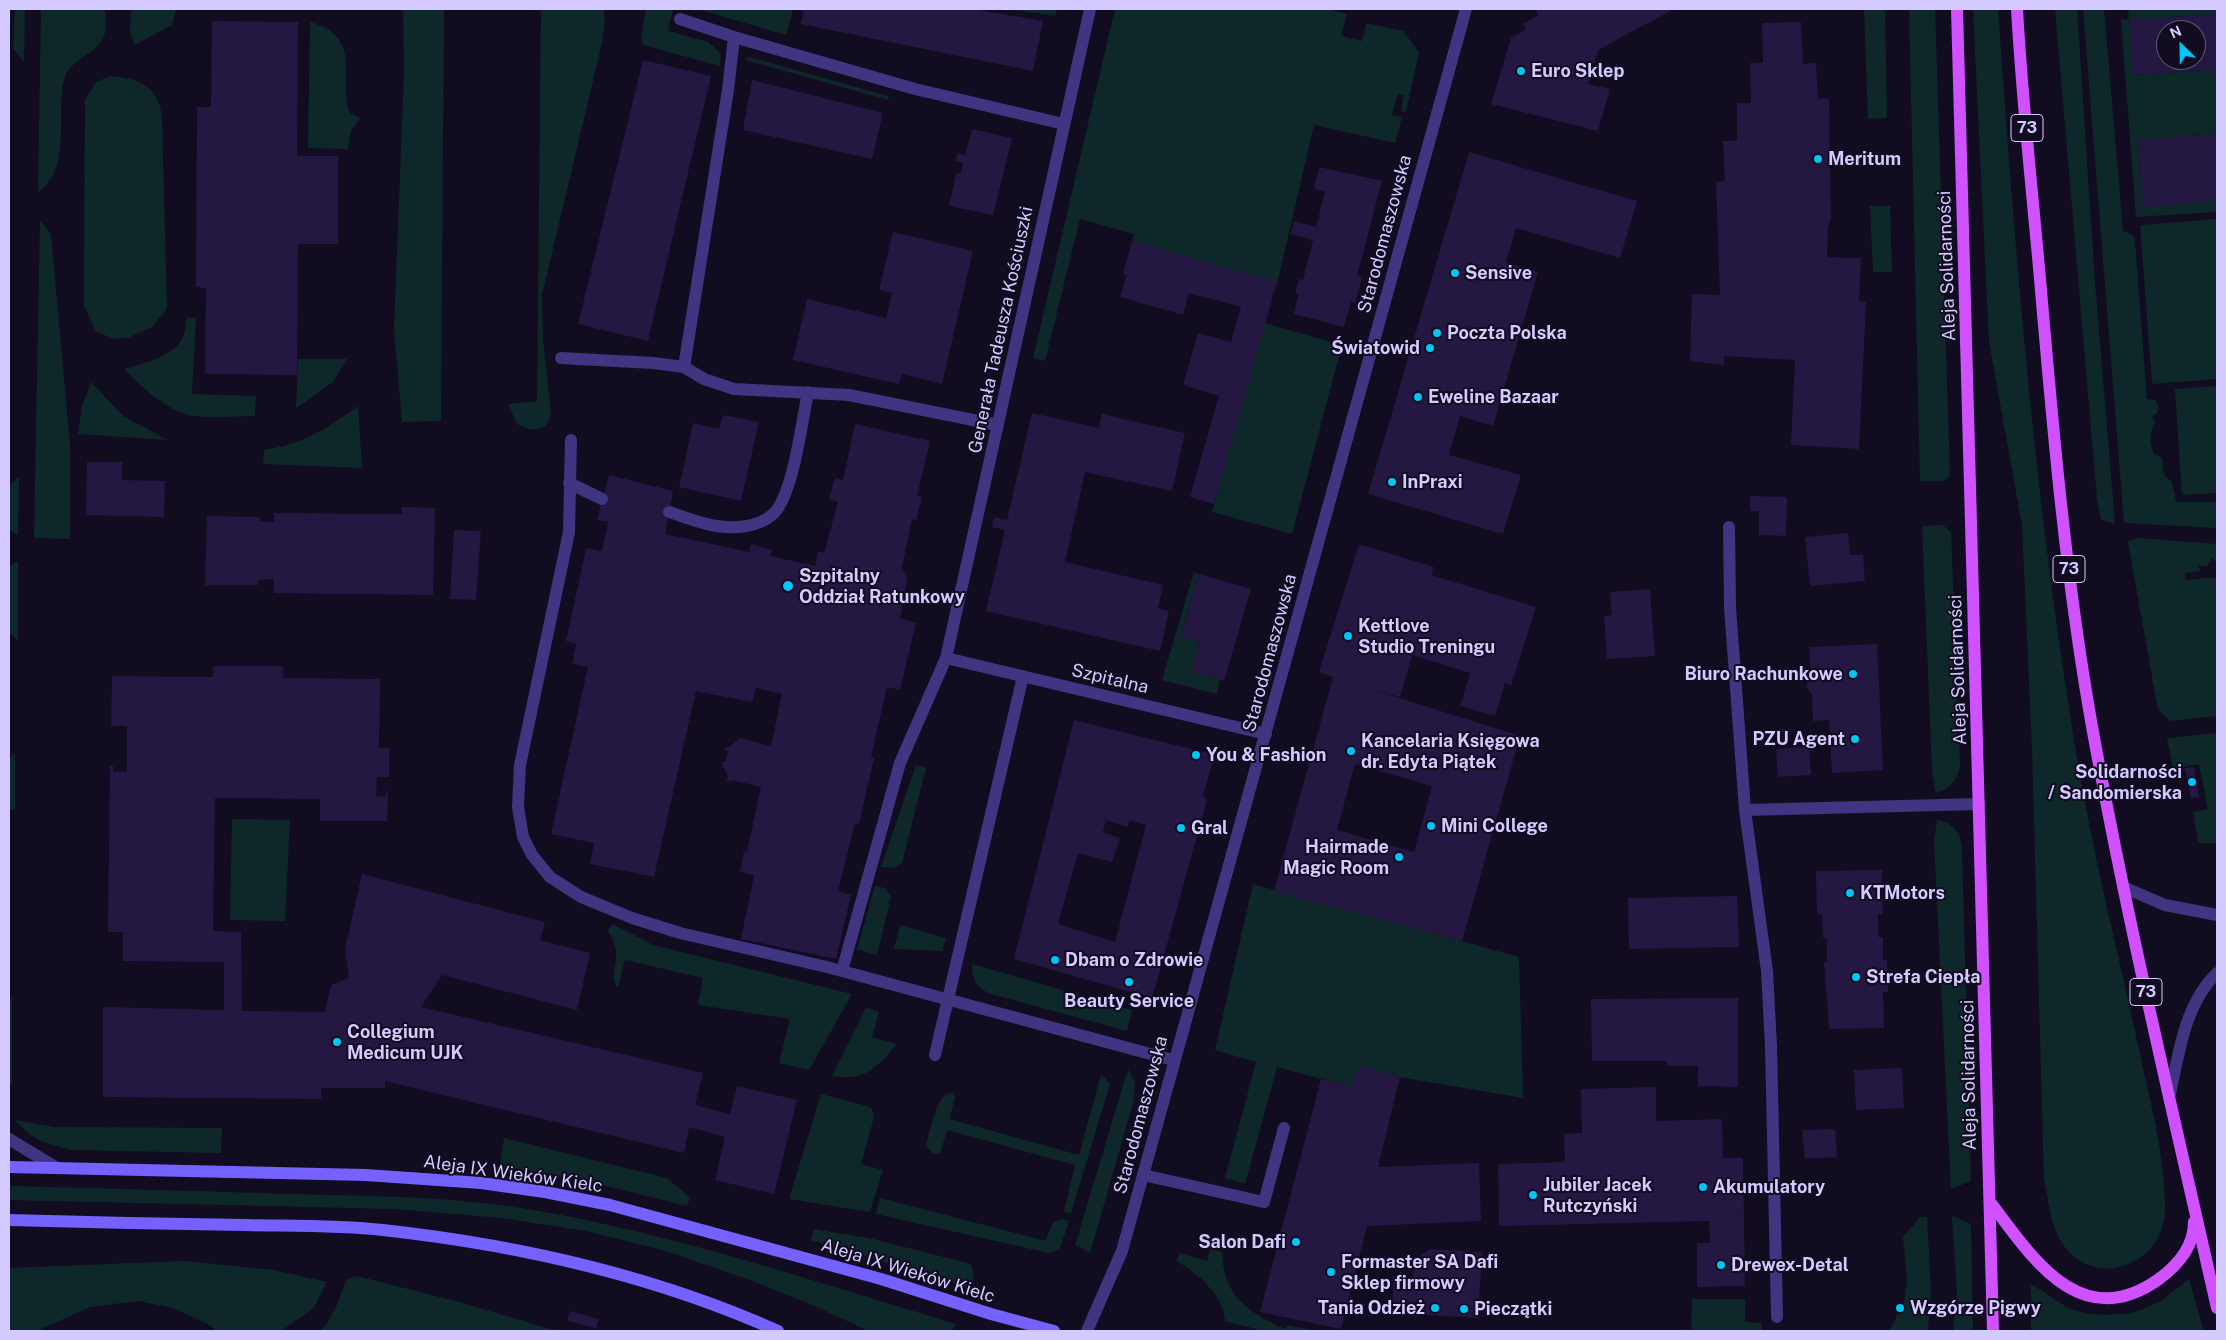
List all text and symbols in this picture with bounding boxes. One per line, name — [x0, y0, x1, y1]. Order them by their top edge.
north arrow — [2156, 20, 2206, 70]
text: N — [2167, 23, 2184, 42]
place label: Euro Sklep — [1531, 60, 1624, 82]
marker: Euro Sklep — [1515, 65, 1527, 77]
road number: 73 — [2011, 115, 2043, 142]
place label: Meritum — [1828, 148, 1901, 170]
street label: Starodomaszowska — [1354, 153, 1416, 315]
marker: Meritum — [1812, 153, 1824, 165]
street label: Aleja Solidarności — [1934, 190, 1960, 342]
street label: Generała Tadeusza Kościuszki — [964, 205, 1038, 455]
place label: Sensive — [1465, 262, 1532, 284]
marker: Sensive — [1449, 267, 1461, 279]
place label: Poczta Polska — [1447, 322, 1567, 344]
marker: Poczta Polska — [1431, 327, 1443, 339]
place label: Światowid — [1331, 337, 1420, 359]
marker: Światowid — [1424, 342, 1436, 354]
place label: Eweline Bazaar — [1428, 386, 1559, 408]
marker: Eweline Bazaar — [1412, 391, 1424, 403]
place label: InPraxi — [1402, 471, 1463, 493]
marker: InPraxi — [1386, 476, 1398, 488]
road number: 73 — [2053, 556, 2085, 582]
place label: Szpitalny Oddział Ratunkowy — [799, 565, 965, 608]
street label: Starodomaszowska — [1239, 572, 1301, 734]
marker: Szpitalny Oddział Ratunkowy — [781, 579, 795, 593]
street label: Aleja Solidarności — [1945, 594, 1971, 746]
place label: Kettlove Studio Treningu — [1358, 615, 1495, 658]
marker: Kettlove Studio Treningu — [1342, 630, 1354, 642]
street label: Szpitalna — [1069, 660, 1151, 698]
place label: Biuro Rachunkowe — [1685, 663, 1843, 685]
marker: Biuro Rachunkowe — [1847, 668, 1859, 680]
place label: PZU Agent — [1752, 728, 1845, 750]
place label: Kancelaria Księgowa dr. Edyta Piątek — [1361, 730, 1540, 772]
marker: PZU Agent — [1849, 733, 1861, 745]
place label: You & Fashion — [1206, 744, 1326, 766]
marker: Kancelaria Księgowa dr. Edyta Piątek — [1345, 745, 1357, 757]
marker: You & Fashion — [1190, 749, 1202, 761]
place label: Solidarności / Sandomierska — [2048, 761, 2182, 804]
marker: Solidarności / Sandomierska — [2186, 776, 2198, 788]
place label: Mini College — [1441, 815, 1548, 837]
place label: Gral — [1191, 817, 1228, 839]
marker: Mini College — [1425, 820, 1437, 832]
marker: Gral — [1175, 822, 1187, 834]
place label: Hairmade Magic Room — [1283, 836, 1389, 879]
marker: Hairmade Magic Room — [1393, 851, 1405, 863]
place label: KTMotors — [1860, 882, 1945, 904]
marker: KTMotors — [1844, 887, 1856, 899]
place label: Dbam o Zdrowie — [1065, 949, 1203, 971]
marker: Dbam o Zdrowie — [1049, 954, 1061, 966]
place label: Strefa Ciepła — [1866, 966, 1981, 988]
marker: Strefa Ciepła — [1850, 971, 1862, 983]
marker: Beauty Service — [1123, 976, 1135, 988]
road number: 73 — [2130, 979, 2162, 1006]
place label: Beauty Service — [1064, 990, 1194, 1012]
street label: Aleja Solidarności — [1957, 1000, 1981, 1150]
place label: Collegium Medicum UJK — [347, 1021, 463, 1064]
street label: Starodomaszowska — [1110, 1034, 1172, 1196]
marker: Collegium Medicum UJK — [331, 1036, 343, 1048]
street label: Aleja IX Wieków Kielc — [422, 1151, 604, 1197]
place label: Jubiler Jacek Rutczyński — [1543, 1174, 1652, 1216]
place label: Akumulatory — [1713, 1176, 1825, 1198]
marker: Akumulatory — [1697, 1181, 1709, 1193]
marker: Jubiler Jacek Rutczyński — [1527, 1189, 1539, 1201]
place label: Salon Dafi — [1198, 1231, 1286, 1253]
street label: Aleja IX Wieków Kielc — [819, 1234, 997, 1308]
marker: Salon Dafi — [1290, 1236, 1302, 1248]
place label: Formaster SA Dafi Sklep firmowy — [1341, 1251, 1498, 1294]
place label: Drewex-Detal — [1731, 1254, 1849, 1276]
marker: Drewex-Detal — [1715, 1259, 1727, 1271]
marker: Formaster SA Dafi Sklep firmowy — [1325, 1266, 1337, 1278]
place label: Tania Odzież — [1318, 1297, 1425, 1319]
place label: Wzgórze Pigwy — [1910, 1297, 2041, 1319]
place label: Pieczątki — [1474, 1298, 1552, 1320]
marker: Tania Odzież — [1429, 1302, 1441, 1314]
marker: Wzgórze Pigwy — [1894, 1302, 1906, 1314]
marker: Pieczątki — [1458, 1303, 1470, 1315]

